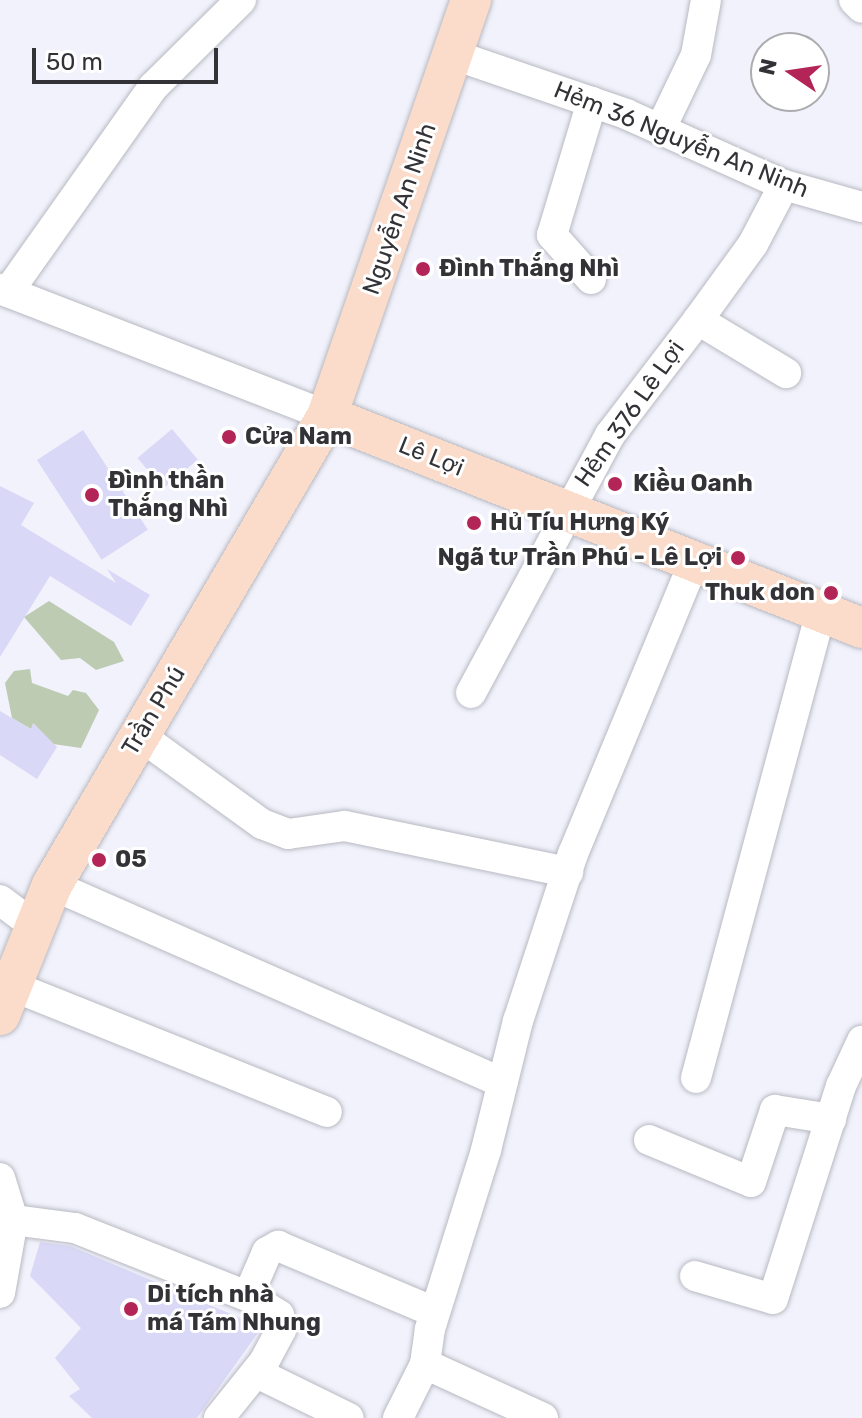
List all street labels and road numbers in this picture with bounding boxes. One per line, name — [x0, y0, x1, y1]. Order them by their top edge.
street label: Hẻm 36 Nguyễn An Ninh — [549, 76, 813, 204]
street label: Nguyễn An Ninh — [357, 119, 443, 299]
street label: Hẻm 376 Lê Lợi — [569, 335, 691, 493]
street label: Lê Lợi — [394, 431, 468, 483]
street label: Trần Phú — [116, 661, 192, 761]

